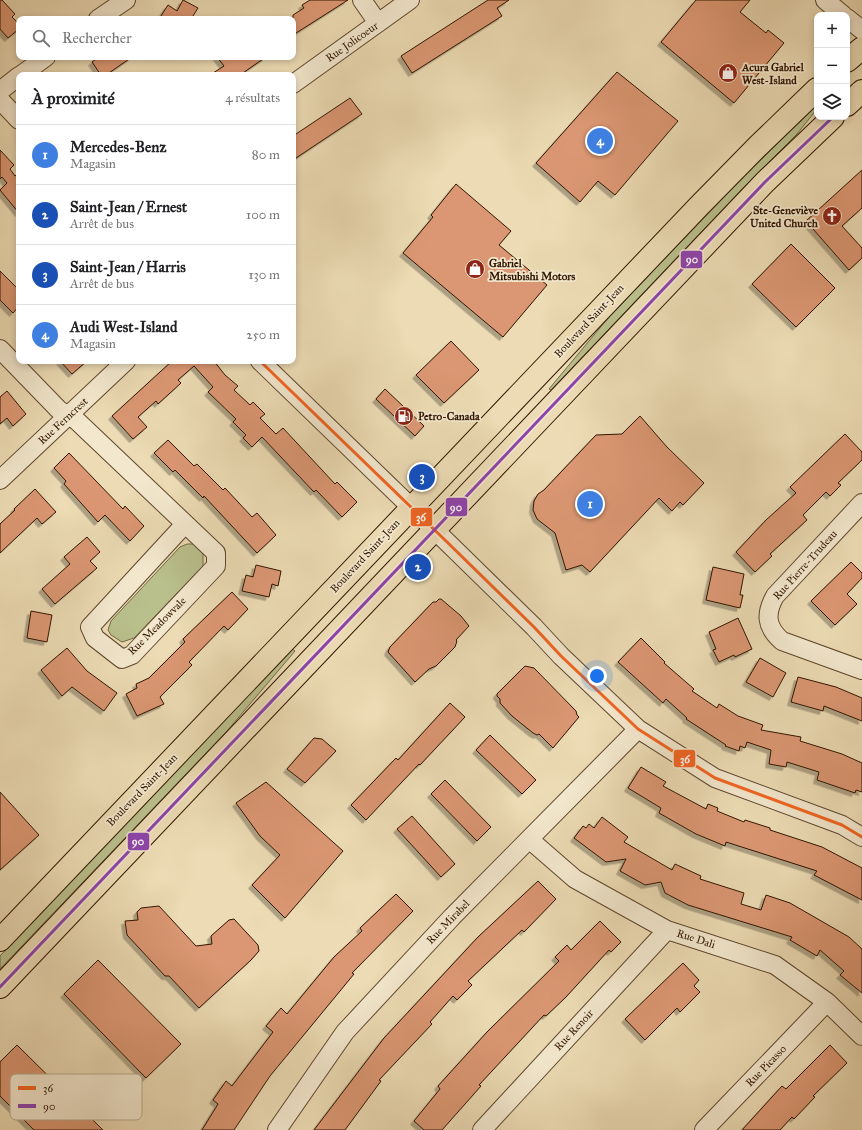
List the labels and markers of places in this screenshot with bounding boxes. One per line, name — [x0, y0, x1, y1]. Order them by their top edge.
place label: Acura Gabriel West-Island — [741, 61, 805, 87]
shop icon: Acura Gabriel West-Island — [717, 62, 739, 84]
pin: 4 — [587, 126, 613, 156]
place label: Ste-Geneviève United Church — [750, 204, 819, 230]
church icon: Ste-Geneviève United Church — [821, 205, 843, 227]
place label: Gabriel Mitsubishi Motors — [489, 257, 575, 283]
shop icon: Gabriel Mitsubishi Motors — [464, 258, 486, 280]
fuel station icon: Petro-Canada — [393, 405, 415, 427]
place label: Petro-Canada — [418, 410, 480, 423]
pin: 3 — [409, 462, 435, 492]
pin: 1 — [577, 489, 603, 519]
pin: 2 — [405, 552, 431, 582]

